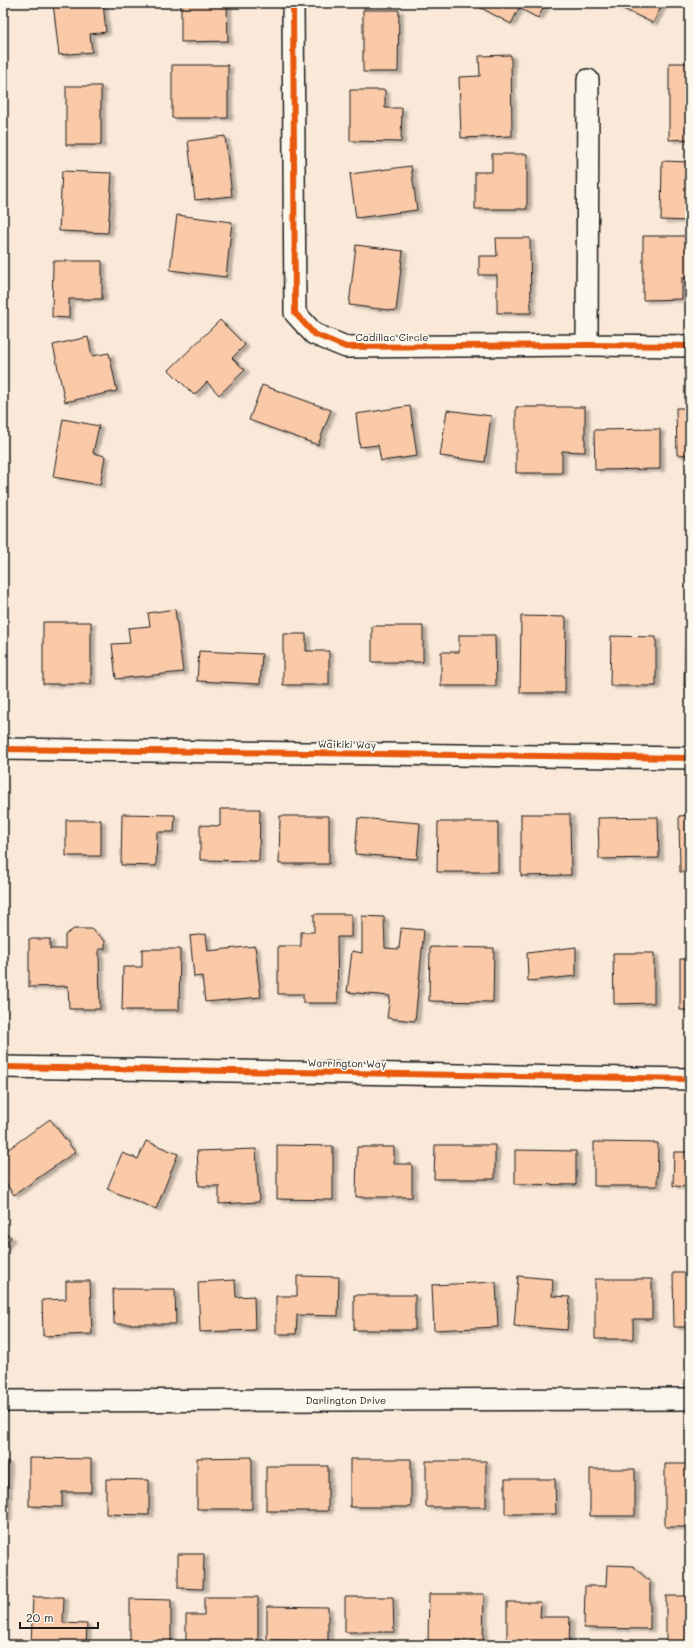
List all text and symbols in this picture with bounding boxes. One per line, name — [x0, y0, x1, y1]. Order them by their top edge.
street label: Cadillac Circle — [356, 330, 428, 344]
street label: Waikiki Way — [318, 736, 376, 752]
street label: Warrington Way — [308, 1055, 386, 1071]
street label: Darlington Drive — [306, 1393, 386, 1407]
scale bar — [20, 1604, 98, 1630]
text: 20 m — [26, 1609, 54, 1625]

